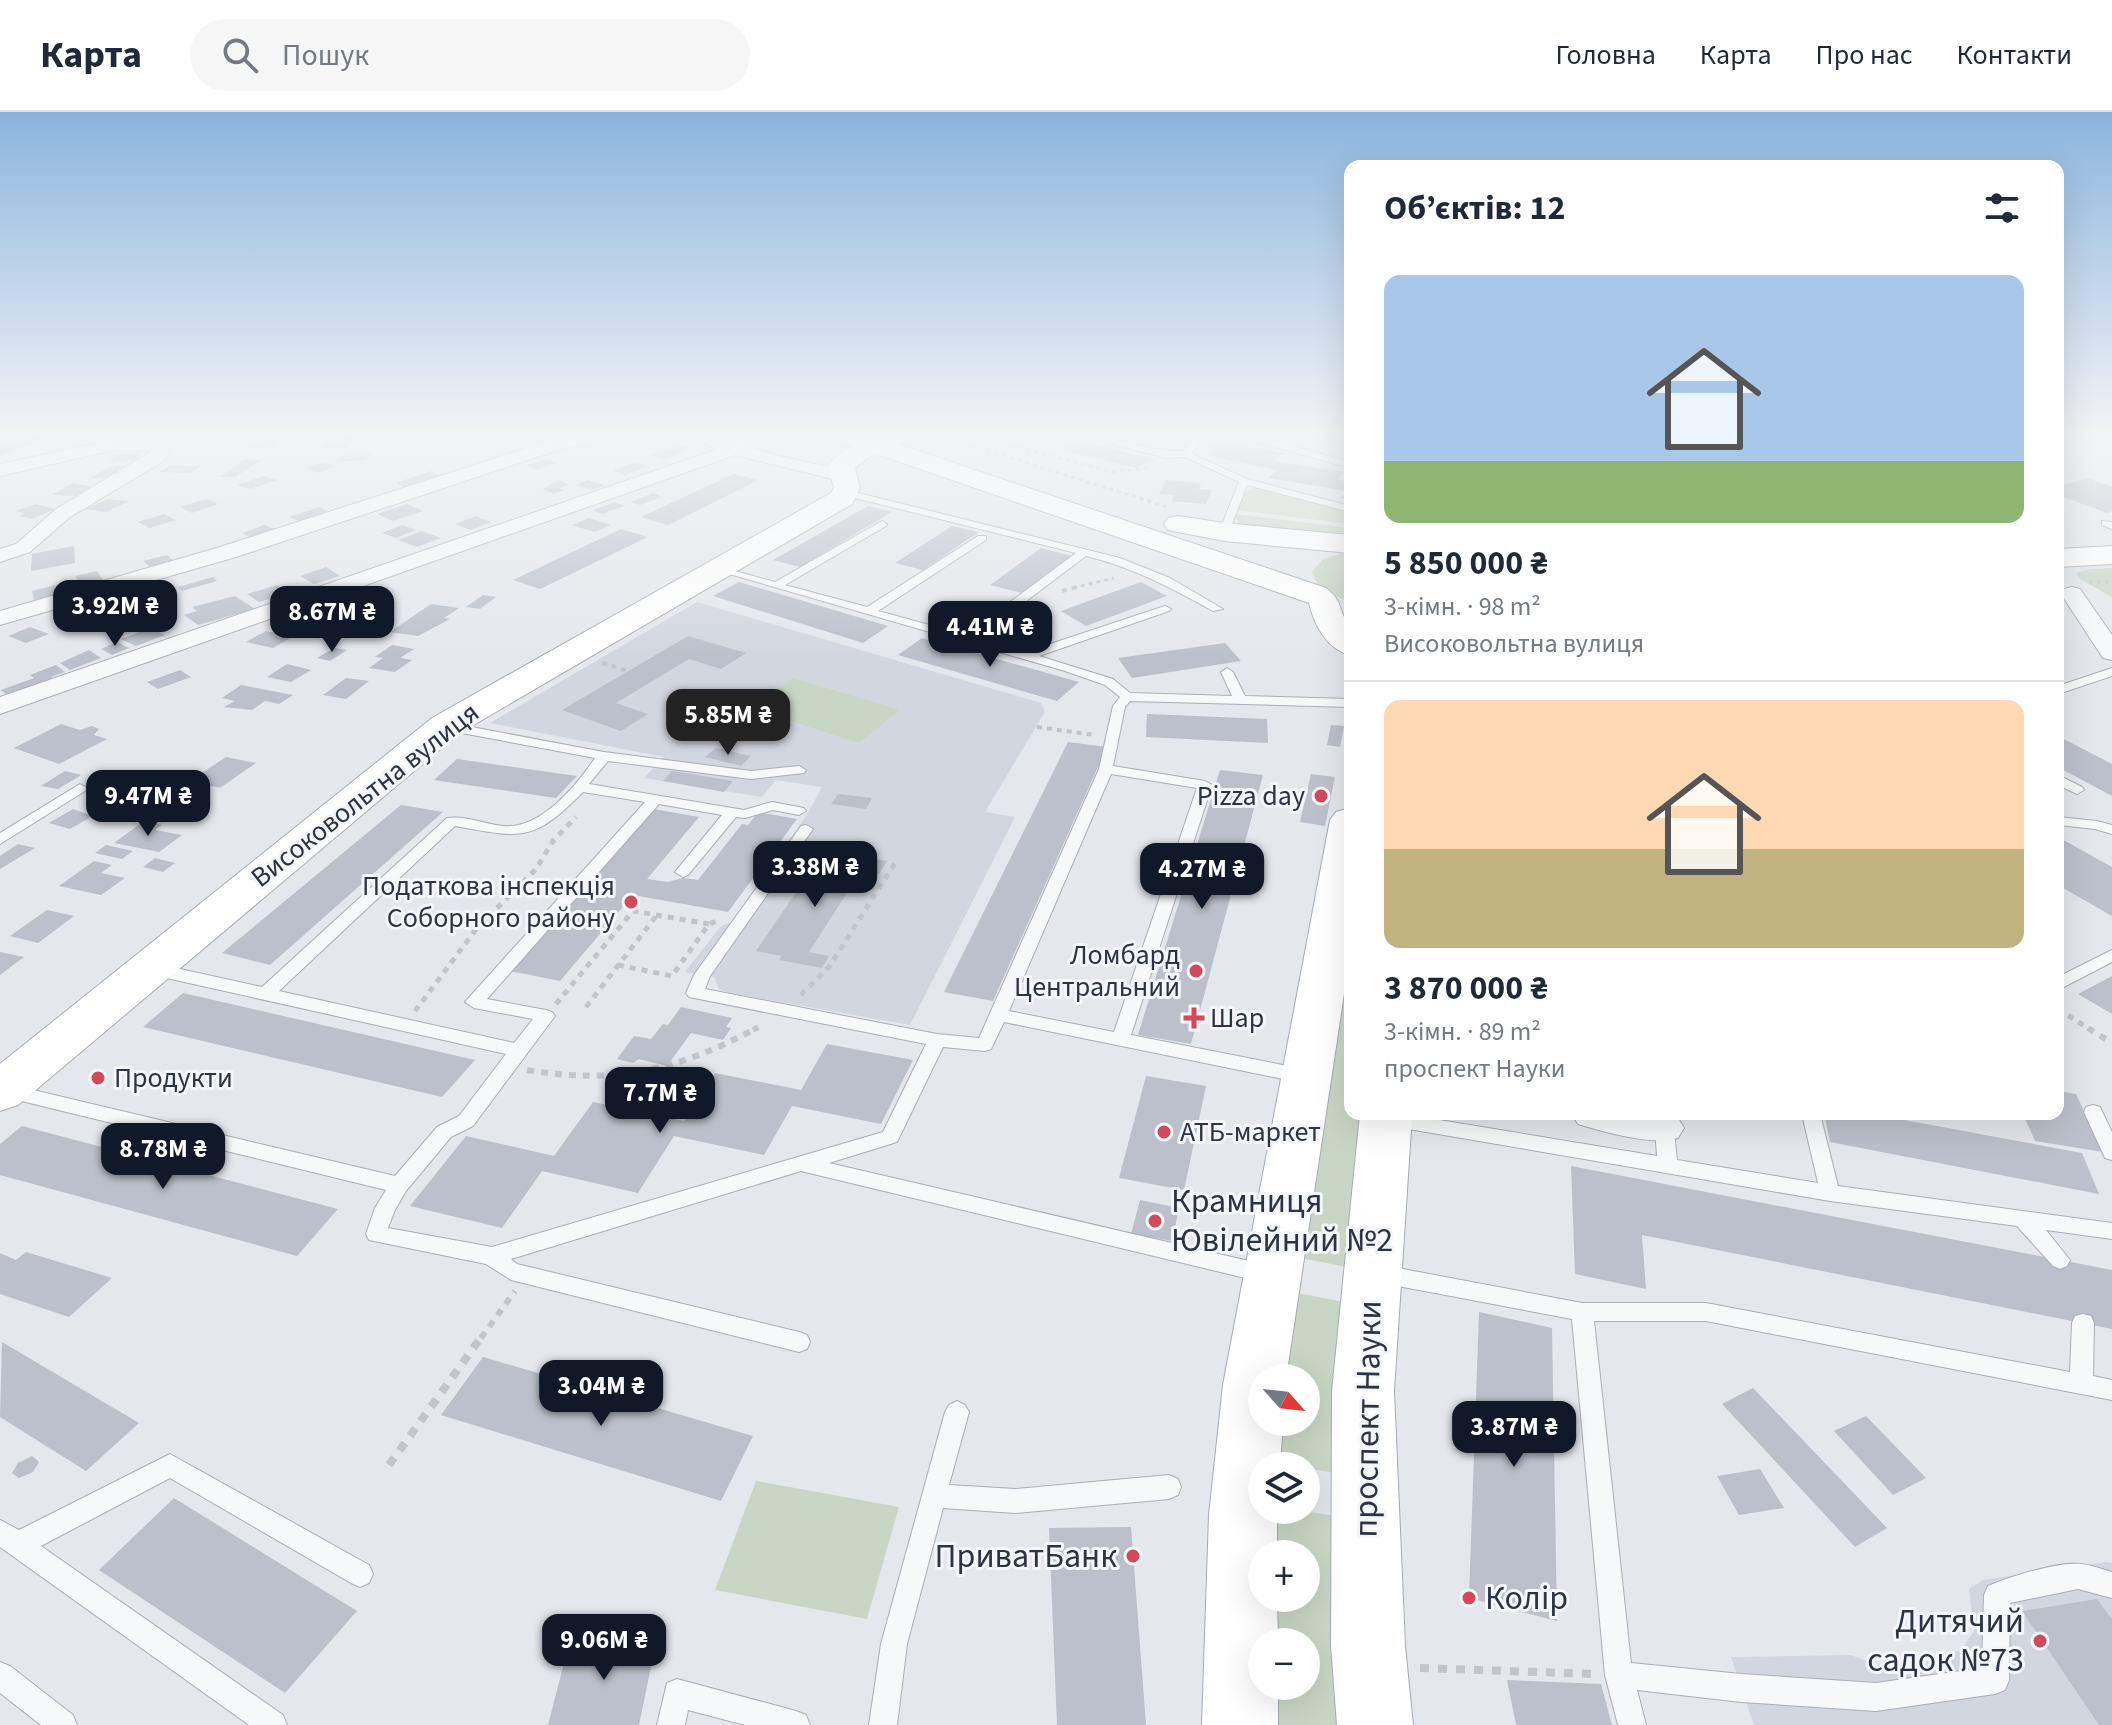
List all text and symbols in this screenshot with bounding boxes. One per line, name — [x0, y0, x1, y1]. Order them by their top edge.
search box — [190, 19, 750, 91]
text: Карта — [40, 28, 142, 82]
icon: search — [218, 33, 262, 77]
text: Пошук — [282, 34, 369, 77]
text: Головна — [1556, 35, 1656, 75]
text: Карта — [1700, 35, 1772, 75]
text: Про нас — [1816, 35, 1913, 75]
text: Контакти — [1957, 35, 2072, 75]
text: Об’єктів: 12 — [1384, 184, 1565, 233]
icon: filters — [1980, 186, 2024, 230]
icon: home — [1632, 327, 1776, 471]
text: 5 850 000 ₴ — [1384, 539, 1548, 588]
pin: 3.92M ₴ — [41, 580, 189, 648]
pin: 8.67M ₴ — [258, 586, 406, 654]
text: 3.92M ₴ — [71, 587, 159, 624]
text: 3-кімн. · 98 m² — [1384, 588, 1541, 625]
text: 8.67M ₴ — [288, 593, 376, 630]
pin: 4.41M ₴ — [916, 601, 1064, 669]
text: 4.41M ₴ — [946, 608, 1034, 645]
text: Високовольтна вулиця — [1384, 625, 1644, 662]
pin: 5.85M ₴ — [654, 689, 802, 757]
street label: Високовольтна вулиця — [242, 693, 488, 897]
text: 5.85M ₴ — [684, 696, 772, 733]
icon: home — [1632, 752, 1776, 896]
pin: 9.47M ₴ — [74, 770, 222, 838]
place label: Pizza day — [1197, 776, 1305, 816]
text: 9.47M ₴ — [104, 777, 192, 814]
marker: Pizza day — [1312, 787, 1330, 805]
pin: 3.38M ₴ — [741, 841, 889, 909]
pin: 4.27M ₴ — [1128, 843, 1276, 911]
text: 3.38M ₴ — [771, 848, 859, 885]
text: 4.27M ₴ — [1158, 850, 1246, 887]
place label: Податкова інспекція Соборного району — [362, 866, 615, 938]
marker: Податкова інспекція Соборного району — [622, 893, 640, 911]
place label: Ломбард Центральний — [1014, 935, 1180, 1007]
marker: Ломбард Центральний — [1187, 962, 1205, 980]
text: 3 870 000 ₴ — [1384, 964, 1548, 1013]
place label: Шар — [1210, 998, 1264, 1038]
marker: Шар — [1185, 1009, 1203, 1027]
text: 3-кімн. · 89 m² — [1384, 1013, 1541, 1050]
text: проспект Науки — [1384, 1050, 1565, 1087]
place label: Продукти — [114, 1058, 233, 1098]
pin: 7.7M ₴ — [595, 1067, 725, 1135]
marker: Продукти — [89, 1069, 107, 1087]
text: 7.7M ₴ — [623, 1074, 697, 1111]
place label: АТБ-маркет — [1180, 1112, 1321, 1152]
pin: 8.78M ₴ — [89, 1123, 237, 1191]
marker: АТБ-маркет — [1155, 1123, 1173, 1141]
text: 8.78M ₴ — [119, 1130, 207, 1167]
place label: Крамниця Ювілейний №2 — [1171, 1177, 1393, 1265]
marker: Крамниця Ювілейний №2 — [1146, 1212, 1164, 1230]
street label: проспект Науки — [1341, 1300, 1395, 1538]
pin: 3.04M ₴ — [527, 1360, 675, 1428]
north arrow — [1248, 1364, 1320, 1436]
map controls — [1248, 1364, 1320, 1700]
text: 3.04M ₴ — [557, 1367, 645, 1404]
pin: 3.87M ₴ — [1440, 1401, 1588, 1469]
text: 3.87M ₴ — [1470, 1408, 1558, 1445]
button: layers — [1248, 1452, 1320, 1524]
place label: ПриватБанк — [935, 1532, 1117, 1581]
button: + — [1248, 1540, 1320, 1612]
marker: ПриватБанк — [1124, 1547, 1142, 1565]
place label: Колір — [1485, 1574, 1568, 1623]
marker: Колір — [1460, 1589, 1478, 1607]
place label: Дитячий садок №73 — [1867, 1597, 2024, 1685]
pin: 9.06M ₴ — [530, 1614, 678, 1682]
text: 9.06M ₴ — [560, 1621, 648, 1658]
button: − — [1248, 1628, 1320, 1700]
marker: Дитячий садок №73 — [2031, 1632, 2049, 1650]

